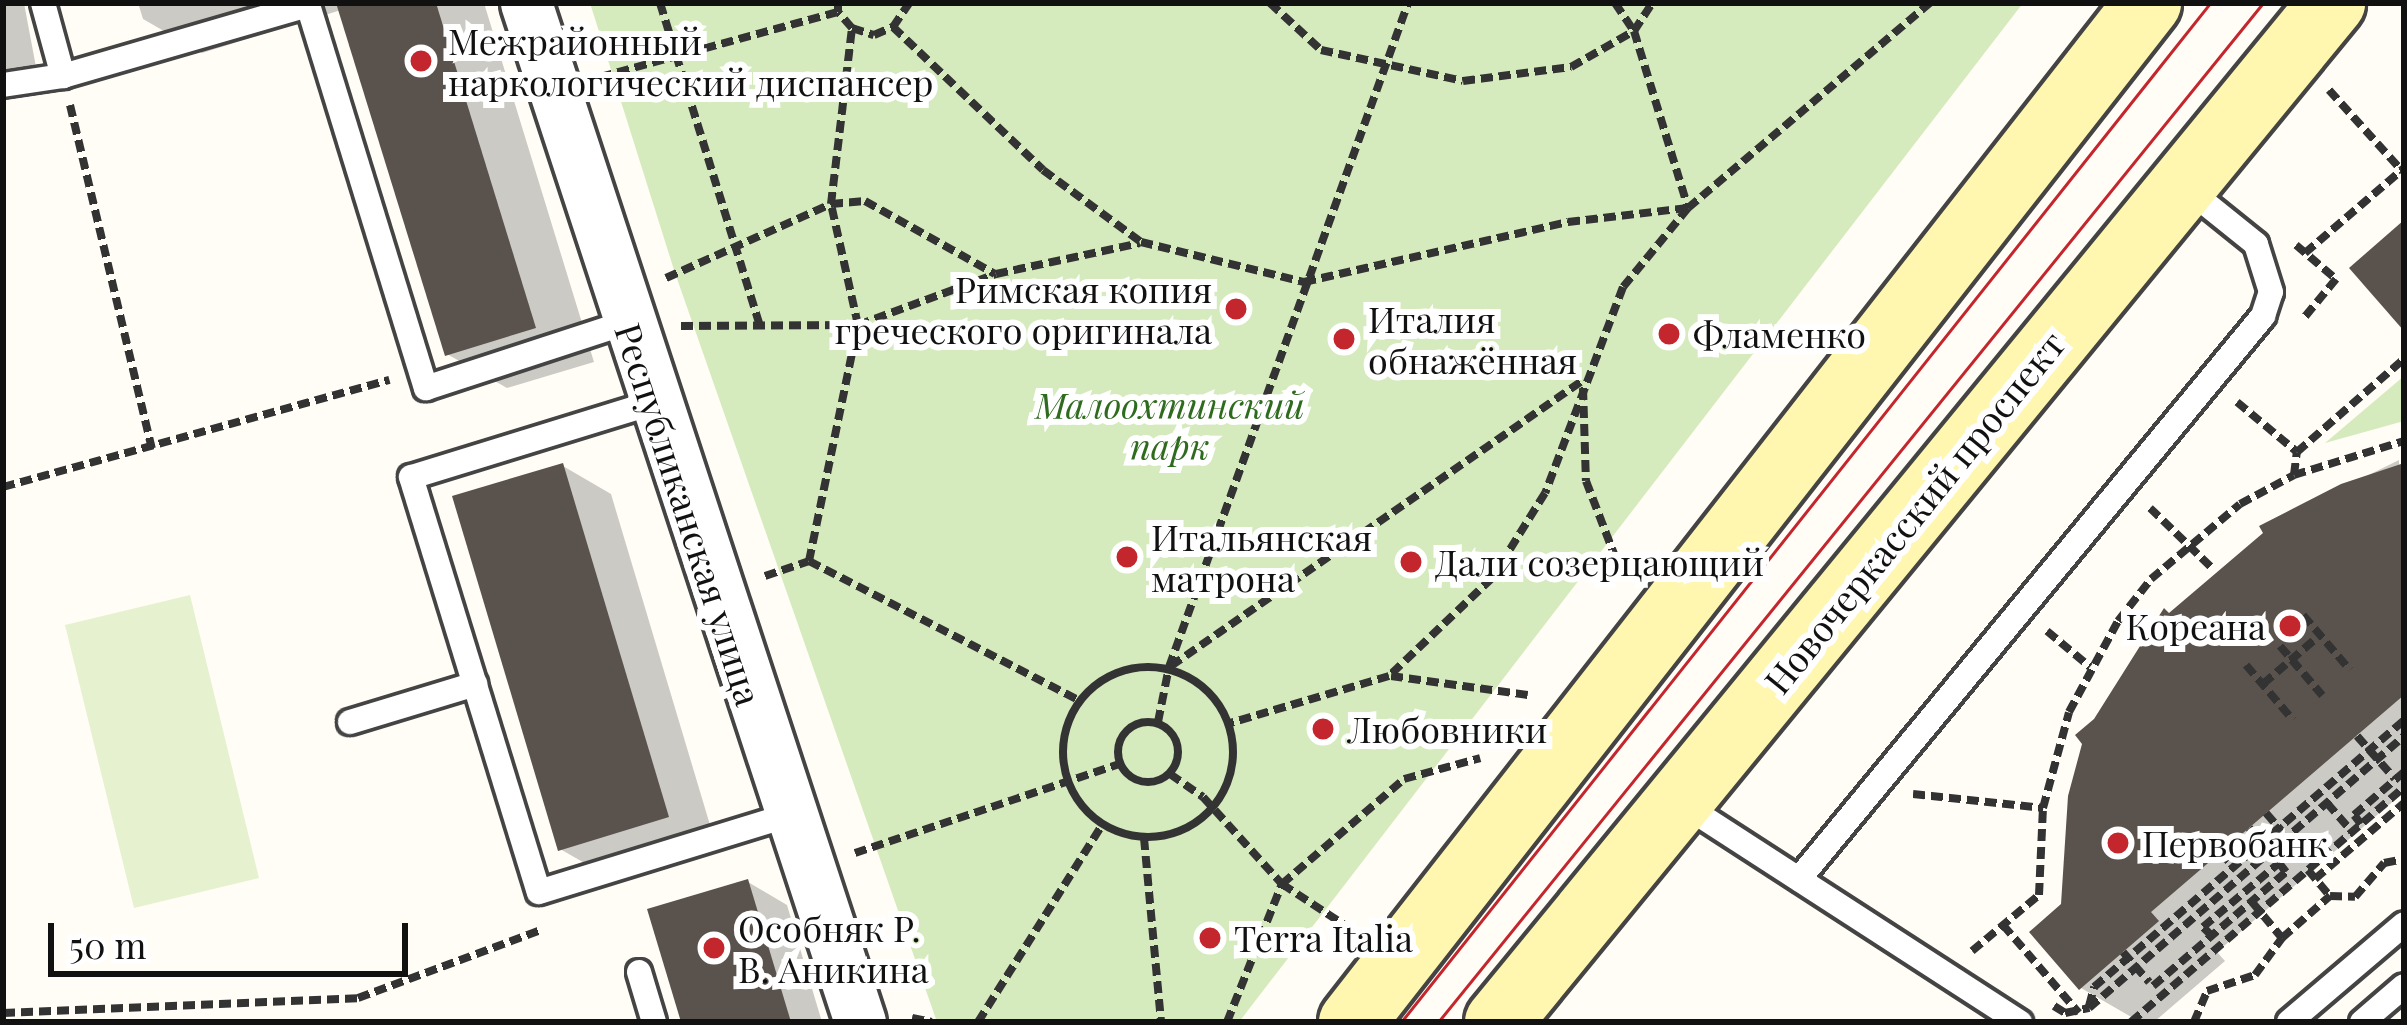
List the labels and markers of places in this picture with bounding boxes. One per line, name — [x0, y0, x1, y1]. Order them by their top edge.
place label: Межрайонный наркологический диспансер — [448, 18, 934, 103]
marker: Межрайонный наркологический диспансер — [405, 45, 437, 77]
place label: Римская копия греческого оригинала — [834, 266, 1212, 351]
marker: Римская копия греческого оригинала — [1223, 296, 1249, 322]
place label: Италия обнажённая — [1368, 296, 1577, 381]
place label: Фламенко — [1693, 312, 1866, 356]
marker: Фламенко — [1656, 321, 1682, 347]
marker: Италия обнажённая — [1331, 326, 1357, 352]
place label: Итальянская матрона — [1151, 514, 1372, 599]
place label: Дали созерцающий — [1435, 540, 1764, 584]
marker: Итальянская матрона — [1114, 544, 1140, 570]
marker: Дали созерцающий — [1398, 549, 1424, 575]
place label: Кореана — [2125, 604, 2266, 648]
marker: Кореана — [2277, 613, 2303, 639]
place label: Любовники — [1347, 707, 1547, 751]
marker: Любовники — [1310, 716, 1336, 742]
place label: Первобанк — [2142, 821, 2328, 865]
marker: Первобанк — [2105, 830, 2131, 856]
place label: Особняк Р. В. Аникина — [738, 905, 929, 990]
place label: Terra Italia — [1234, 916, 1413, 960]
marker: Terra Italia — [1197, 925, 1223, 951]
marker: Особняк Р. В. Аникина — [701, 935, 727, 961]

